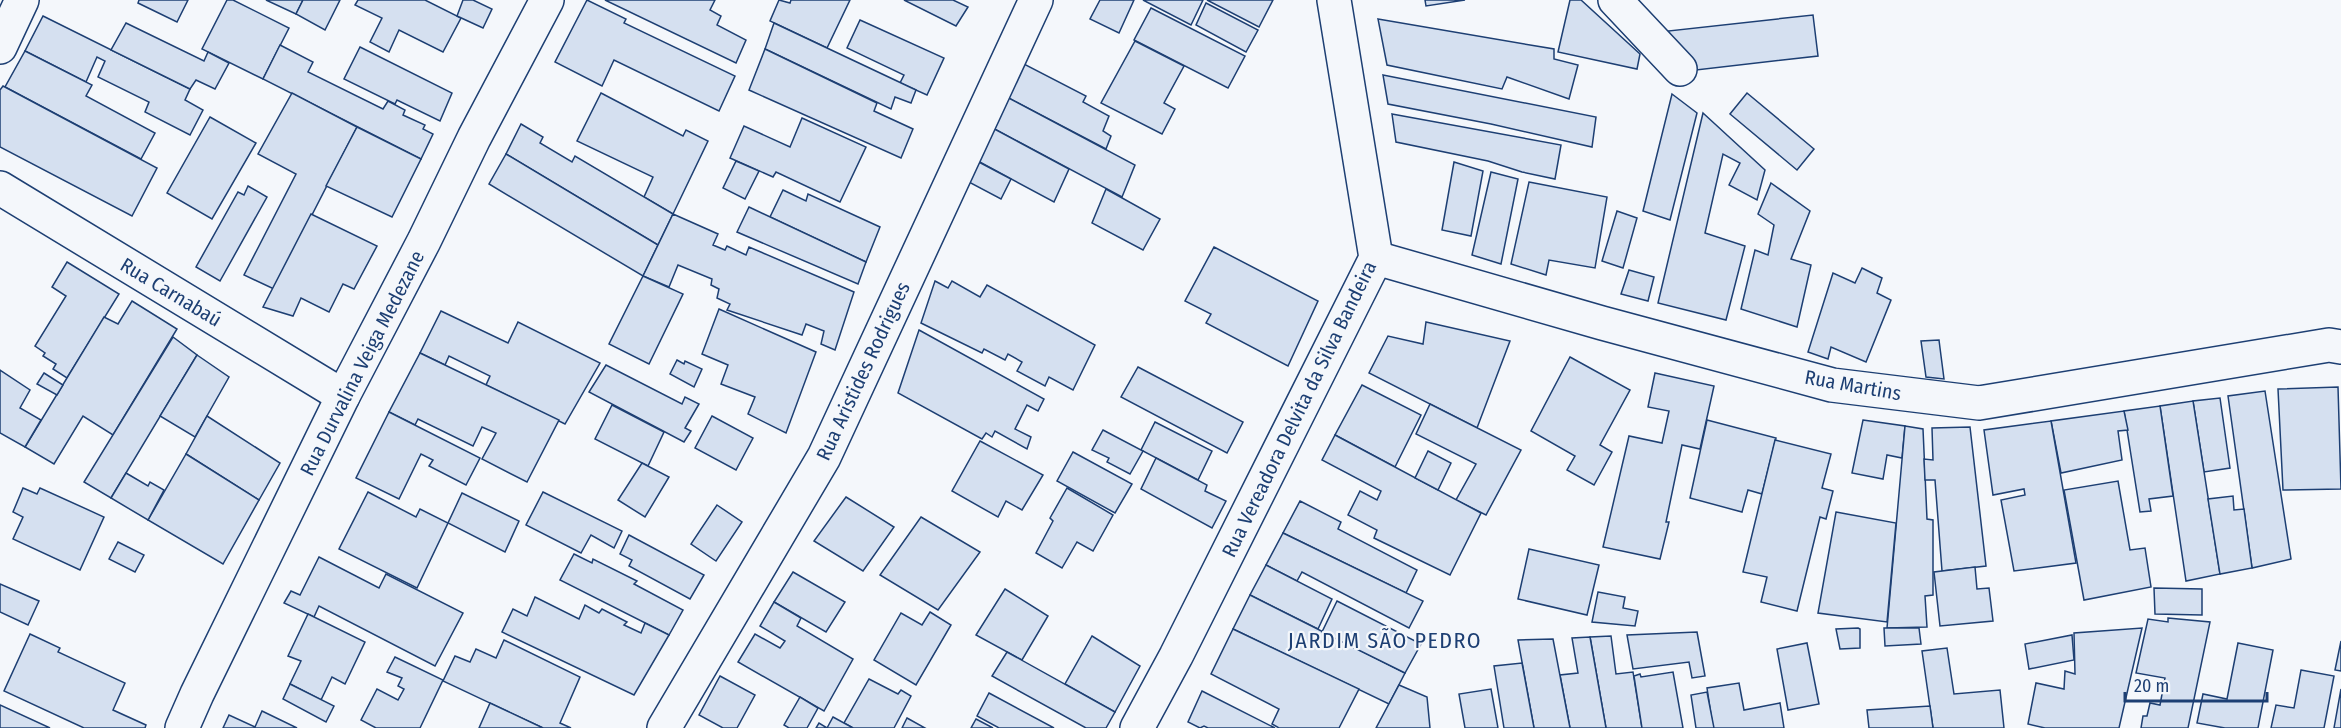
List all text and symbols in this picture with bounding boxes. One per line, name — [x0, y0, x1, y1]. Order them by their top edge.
street label: Rua Durvalina Veiga Medezane — [295, 247, 429, 479]
street label: Rua Carnabaú — [116, 252, 226, 332]
street label: Rua Vereadora Delvita da Silva Bandeira — [1217, 257, 1381, 561]
street label: Rua Aristides Rodrigues — [811, 278, 915, 464]
street label: Rua Martins — [1803, 365, 1903, 405]
district label: JARDIM SÃO PEDRO — [1288, 627, 1482, 654]
scale bar — [2125, 665, 2268, 703]
text: 20 m — [2134, 675, 2169, 697]

